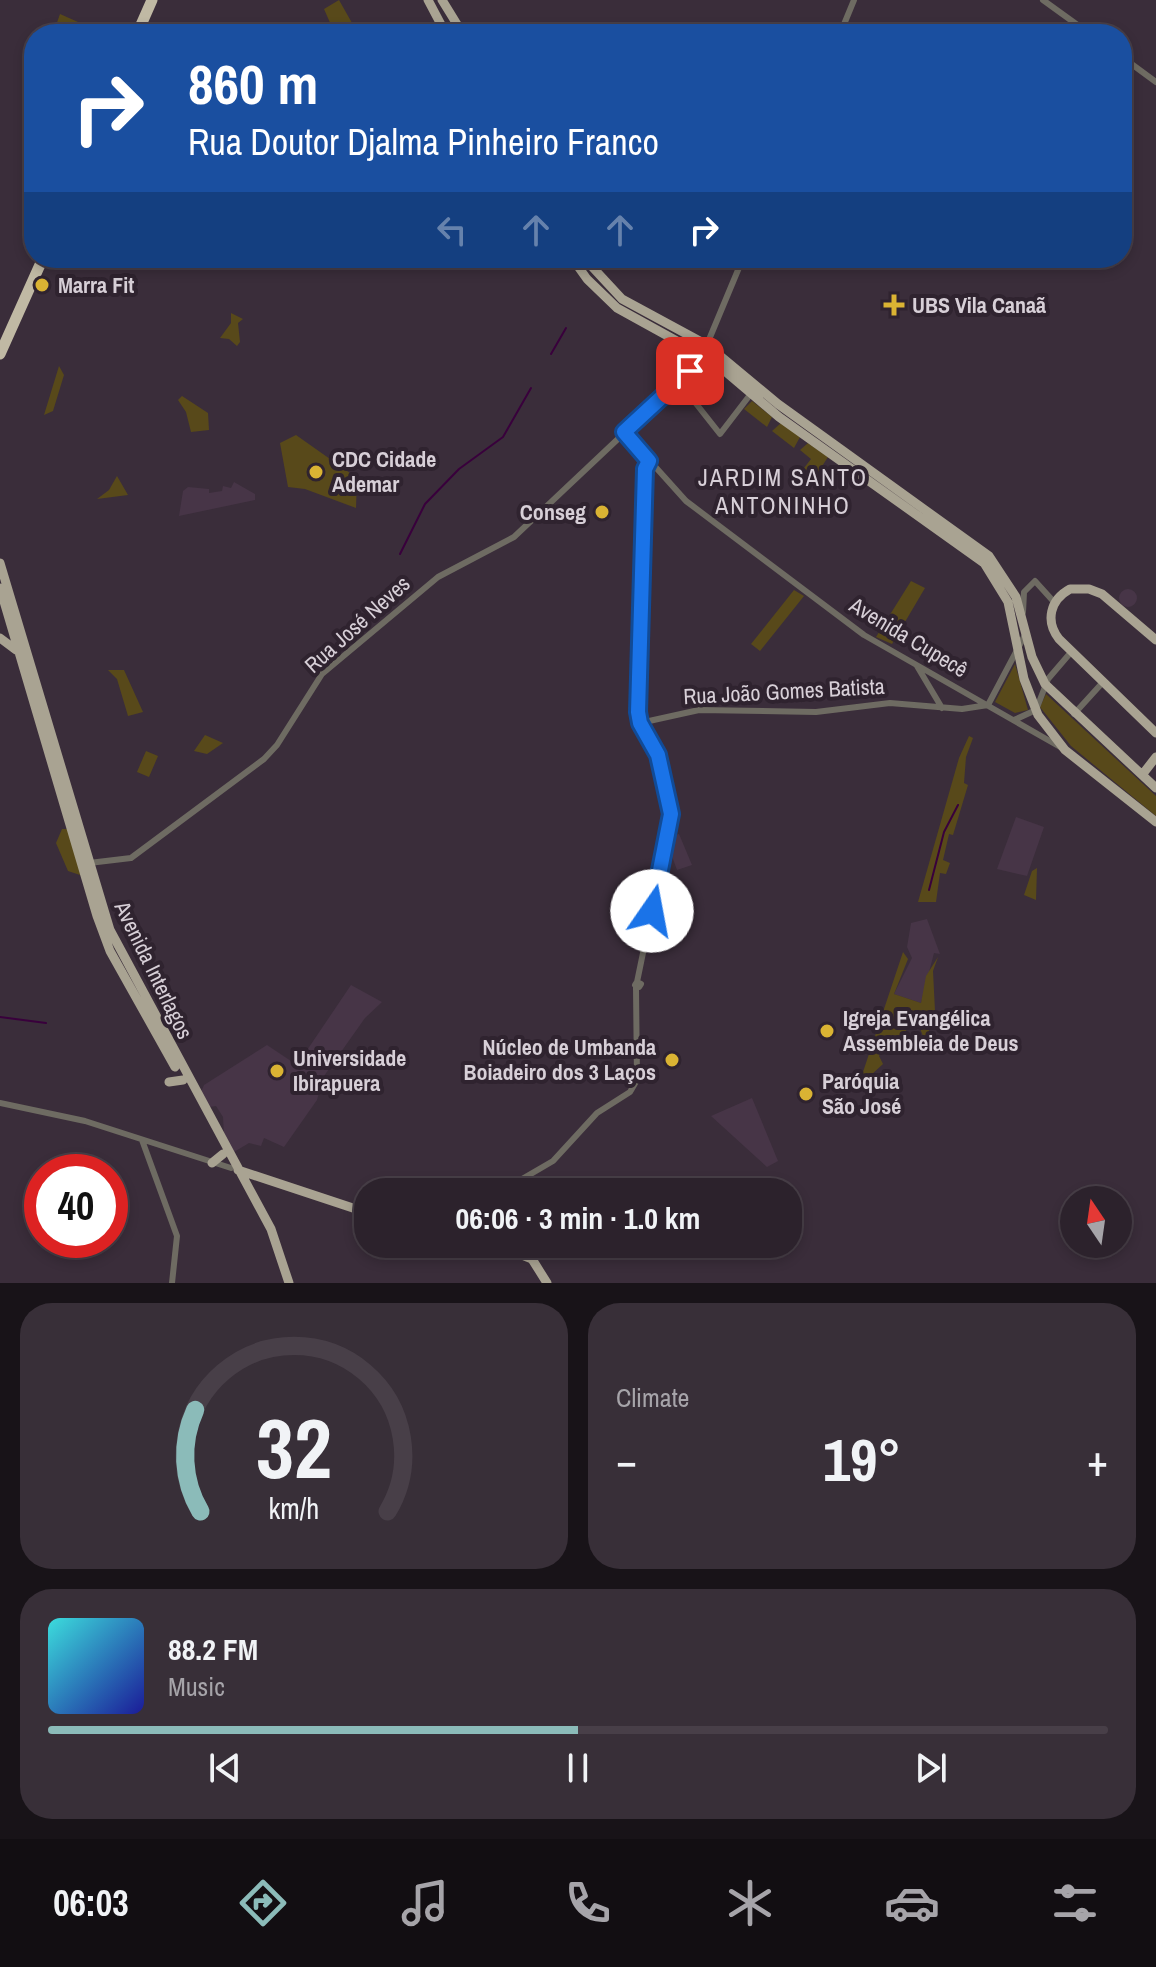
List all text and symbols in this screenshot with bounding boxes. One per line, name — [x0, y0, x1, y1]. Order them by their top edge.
text: 860 m — [188, 46, 318, 121]
icon: right — [56, 56, 160, 160]
text: Rua Doutor Djalma Pinheiro Franco — [188, 118, 659, 166]
icon: left — [430, 208, 474, 252]
icon: ahead — [514, 208, 558, 252]
icon: ahead — [598, 208, 642, 252]
icon: right — [682, 208, 726, 252]
place label: Marra Fit — [58, 270, 134, 300]
marker: Marra Fit — [33, 276, 51, 294]
place label: UBS Vila Canaã — [912, 290, 1046, 320]
marker: UBS Vila Canaã — [883, 294, 905, 316]
pin — [656, 337, 724, 405]
icon: arrive — [668, 349, 712, 393]
place label: CDC Cidade Ademar — [332, 444, 436, 499]
district label: JARDIM SANTO ANTONINHO — [698, 461, 868, 521]
marker: CDC Cidade Ademar — [307, 463, 325, 481]
place label: Conseg — [520, 497, 586, 527]
marker: Conseg — [593, 503, 611, 521]
street label: Rua José Neves — [298, 569, 416, 679]
street label: Avenida Cupecê — [843, 589, 974, 684]
street label: Rua João Gomes Batista — [683, 671, 885, 711]
position arrow — [610, 869, 694, 953]
street label: Avenida Interlagos — [107, 895, 200, 1044]
place label: Igreja Evangélica Assembleia de Deus — [843, 1003, 1018, 1058]
marker: Igreja Evangélica Assembleia de Deus — [818, 1022, 836, 1040]
place label: Núcleo de Umbanda Boiadeiro dos 3 Laços — [463, 1032, 656, 1087]
place label: Universidade Ibirapuera — [293, 1043, 406, 1098]
marker: Núcleo de Umbanda Boiadeiro dos 3 Laços — [663, 1051, 681, 1069]
marker: Universidade Ibirapuera — [268, 1062, 286, 1080]
place label: Paróquia São José — [822, 1066, 901, 1121]
marker: Paróquia São José — [797, 1085, 815, 1103]
speed limit sign: 40 — [24, 1154, 128, 1258]
north arrow — [1060, 1186, 1132, 1258]
map controls — [1060, 1186, 1132, 1258]
text: 06:06 · 3 min · 1.0 km — [456, 1198, 700, 1238]
text: Climate — [616, 1380, 689, 1415]
text: 32 — [256, 1392, 332, 1504]
text: 19° — [823, 1419, 901, 1500]
text: − — [616, 1430, 637, 1490]
text: + — [1087, 1430, 1108, 1490]
text: km/h — [269, 1489, 319, 1528]
text: 88.2 FM — [168, 1629, 258, 1669]
text: Music — [168, 1669, 225, 1704]
icon: previous — [203, 1746, 247, 1790]
icon: pause — [556, 1746, 600, 1790]
icon: next — [909, 1746, 953, 1790]
icon: directions — [235, 1875, 291, 1931]
icon: music — [397, 1875, 453, 1931]
icon: phone — [560, 1875, 616, 1931]
icon: climate — [722, 1875, 778, 1931]
icon: car — [884, 1875, 940, 1931]
icon: filters — [1047, 1875, 1103, 1931]
text: 06:03 — [53, 1879, 129, 1927]

